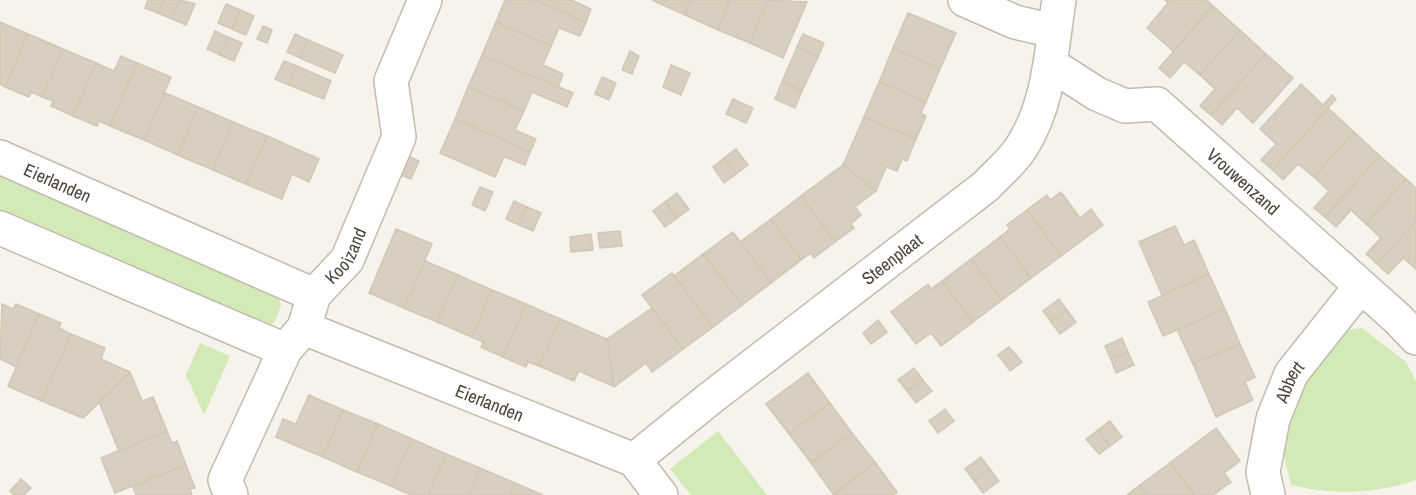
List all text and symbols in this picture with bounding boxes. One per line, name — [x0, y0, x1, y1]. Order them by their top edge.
street label: Vrouwenzand — [1202, 142, 1285, 220]
street label: Eierlanden — [20, 157, 95, 208]
street label: Kooizand — [319, 224, 372, 289]
street label: Steenplaat — [856, 227, 927, 290]
street label: Abbert — [1268, 355, 1309, 407]
street label: Eierlanden — [452, 377, 528, 427]

